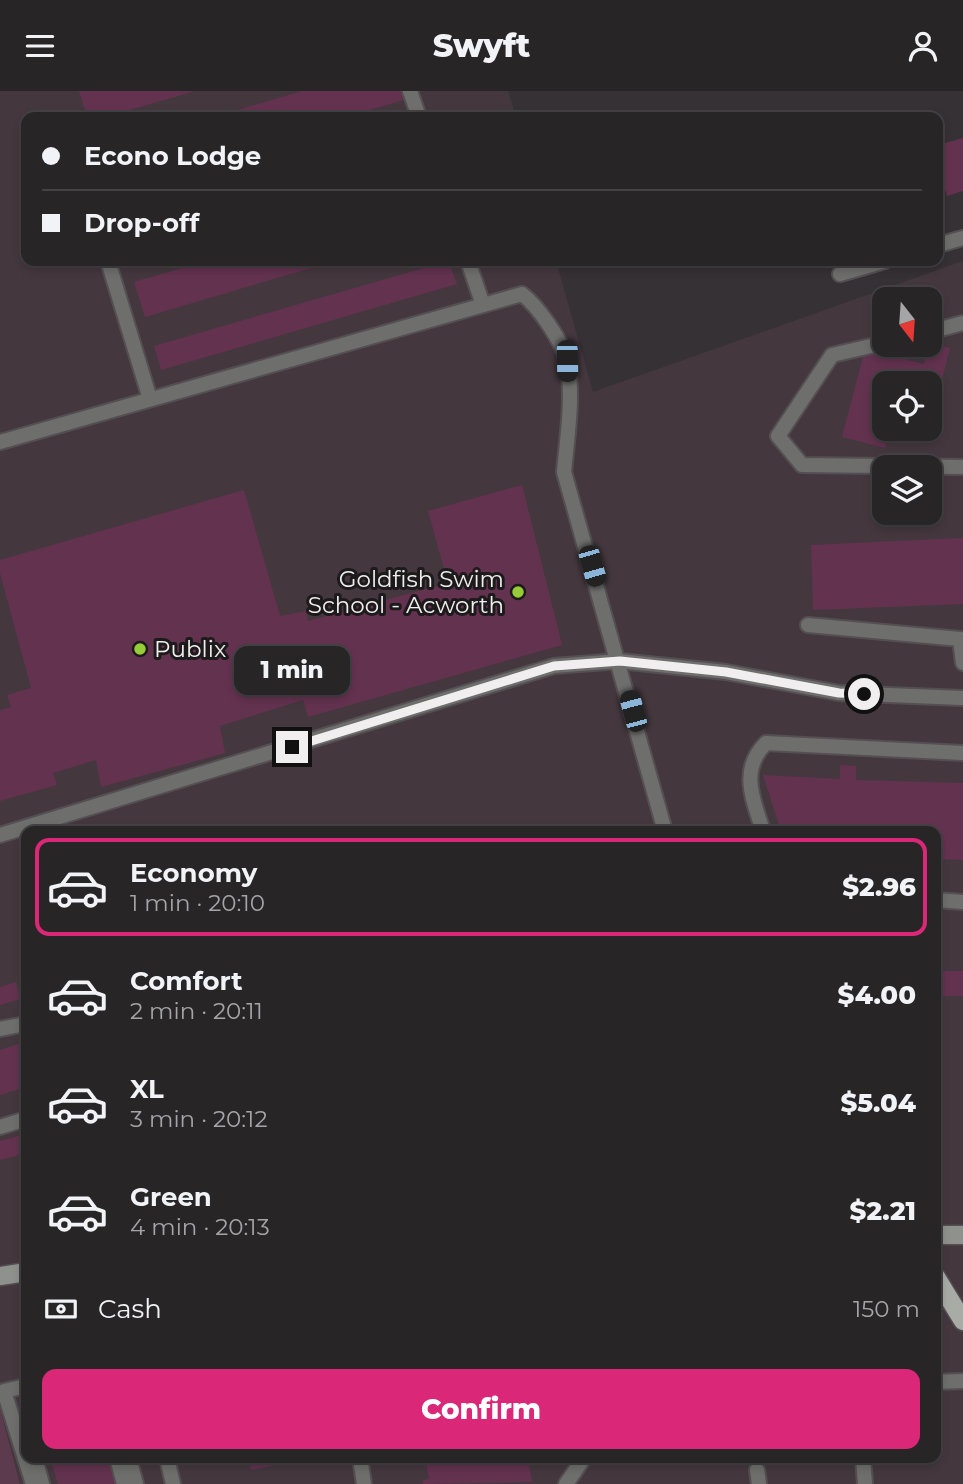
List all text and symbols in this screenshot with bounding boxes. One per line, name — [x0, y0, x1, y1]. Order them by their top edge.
text: Swyft — [433, 26, 530, 65]
icon: menu — [21, 27, 59, 65]
icon: person — [904, 27, 942, 65]
text: Econo Lodge — [84, 140, 261, 172]
text: Drop-off — [84, 207, 199, 239]
north arrow — [872, 287, 942, 357]
map controls — [872, 287, 942, 525]
car — [557, 340, 578, 382]
button: locate — [872, 371, 942, 441]
button: layers — [872, 455, 942, 525]
car — [577, 543, 608, 589]
place label: Goldfish Swim School - Acworth — [308, 565, 504, 619]
marker: Goldfish Swim School - Acworth — [510, 584, 526, 600]
place label: Publix — [154, 635, 226, 663]
marker: Publix — [132, 641, 148, 657]
callout: 1 min — [234, 645, 350, 695]
text: 1 min — [260, 656, 324, 684]
route start — [848, 678, 880, 710]
car — [618, 688, 649, 734]
route end — [276, 731, 308, 763]
icon: car — [46, 856, 109, 919]
text: Economy — [130, 857, 257, 889]
text: $2.96 — [842, 871, 916, 903]
text: 1 min · 20:10 — [130, 889, 265, 917]
icon: car — [46, 964, 109, 1027]
text: Comfort — [130, 965, 242, 997]
text: $4.00 — [838, 979, 916, 1011]
text: 2 min · 20:11 — [130, 997, 263, 1025]
icon: car — [46, 1072, 109, 1135]
text: XL — [130, 1073, 164, 1105]
text: $5.04 — [840, 1087, 916, 1119]
text: 3 min · 20:12 — [130, 1105, 267, 1133]
icon: car — [46, 1180, 109, 1243]
text: Green — [130, 1181, 212, 1213]
text: $2.21 — [850, 1195, 916, 1227]
text: 4 min · 20:13 — [130, 1213, 270, 1241]
icon: cash — [42, 1290, 80, 1328]
text: Cash — [98, 1293, 162, 1325]
text: 150 m — [853, 1295, 920, 1323]
button: Confirm — [42, 1369, 920, 1449]

